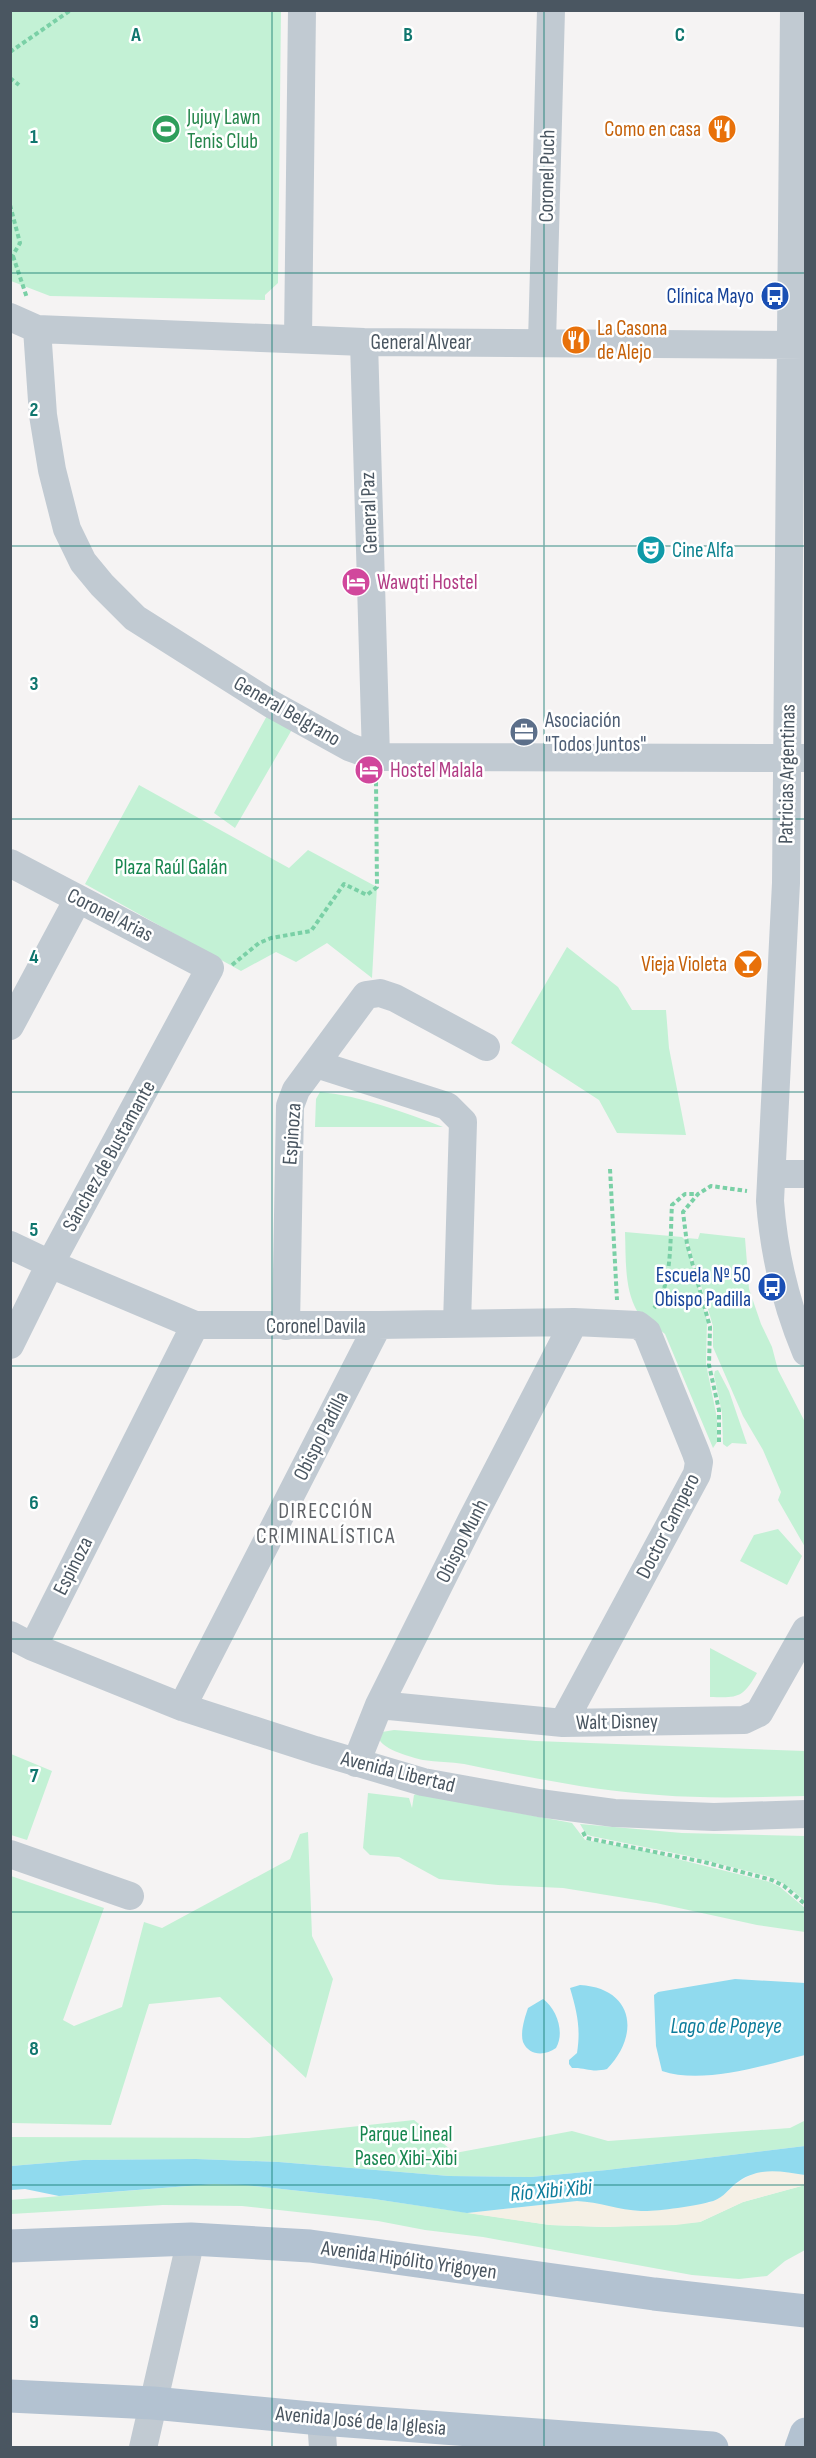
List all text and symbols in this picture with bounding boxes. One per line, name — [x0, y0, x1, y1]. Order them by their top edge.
text: A — [130, 23, 141, 47]
text: B — [403, 23, 413, 47]
text: C — [675, 23, 685, 47]
place label: Jujuy Lawn Tenis Club — [186, 105, 261, 154]
sports icon: Jujuy Lawn Tenis Club — [150, 113, 182, 145]
restaurant icon: Como en casa — [706, 113, 738, 145]
place label: Como en casa — [604, 117, 701, 142]
text: 1 — [30, 125, 38, 149]
street label: Coronel Puch — [534, 129, 560, 223]
bus stop icon: Clínica Mayo — [759, 280, 791, 312]
place label: Clínica Mayo — [666, 284, 754, 309]
place label: La Casona de Alejo — [597, 316, 667, 365]
restaurant icon: La Casona de Alejo — [560, 324, 592, 356]
street label: General Alvear — [370, 330, 472, 355]
text: 2 — [30, 398, 38, 422]
street label: General Paz — [355, 471, 383, 554]
theatre icon: Cine Alfa — [635, 534, 667, 566]
place label: Cine Alfa — [672, 538, 734, 563]
hotel icon: Wawqti Hostel — [340, 566, 372, 598]
place label: Wawqti Hostel — [377, 570, 478, 595]
street label: General Belgrano — [229, 670, 345, 752]
text: 3 — [30, 672, 39, 696]
street label: Patricias Argentinas — [773, 704, 801, 844]
place label: Asociación "Todos Juntos" — [544, 708, 646, 757]
office icon: Asociación "Todos Juntos" — [508, 716, 540, 748]
hotel icon: Hostel Malala — [353, 754, 385, 786]
place label: Hostel Malala — [390, 758, 483, 783]
park label: Plaza Raúl Galán — [115, 855, 227, 880]
street label: Coronel Arias — [63, 883, 157, 947]
text: 4 — [29, 945, 39, 969]
bar icon: Vieja Violeta — [732, 948, 764, 980]
place label: Vieja Violeta — [641, 952, 727, 977]
street label: Sánchez de Bustamante — [57, 1076, 161, 1236]
street label: Espinoza — [277, 1102, 307, 1166]
text: 5 — [30, 1218, 39, 1242]
place label: Escuela Nº 50 Obispo Padilla — [655, 1263, 751, 1312]
bus stop icon: Escuela Nº 50 Obispo Padilla — [756, 1271, 788, 1303]
street label: Coronel Davila — [266, 1314, 366, 1339]
street label: Obispo Padilla — [288, 1387, 354, 1485]
street label: Doctor Campero — [631, 1469, 705, 1583]
text: 6 — [29, 1491, 39, 1515]
street label: Obispo Munh — [430, 1495, 494, 1587]
district label: DIRECCIÓN CRIMINALÍSTICA — [256, 1498, 396, 1550]
street label: Espinoza — [48, 1533, 98, 1599]
street label: Walt Disney — [576, 1709, 658, 1735]
street label: Avenida Libertad — [338, 1746, 458, 1798]
text: 7 — [30, 1764, 39, 1788]
water label: Lago de Popeye — [670, 2013, 782, 2040]
text: 8 — [29, 2037, 39, 2061]
park label: Parque Lineal Paseo Xibi-Xibi — [355, 2122, 457, 2171]
water label: Río Xibi Xibi — [509, 2174, 594, 2208]
street label: Avenida Hipólito Yrigoyen — [319, 2235, 498, 2285]
text: 9 — [29, 2310, 39, 2334]
street label: Avenida José de la Iglesia — [274, 2401, 447, 2441]

